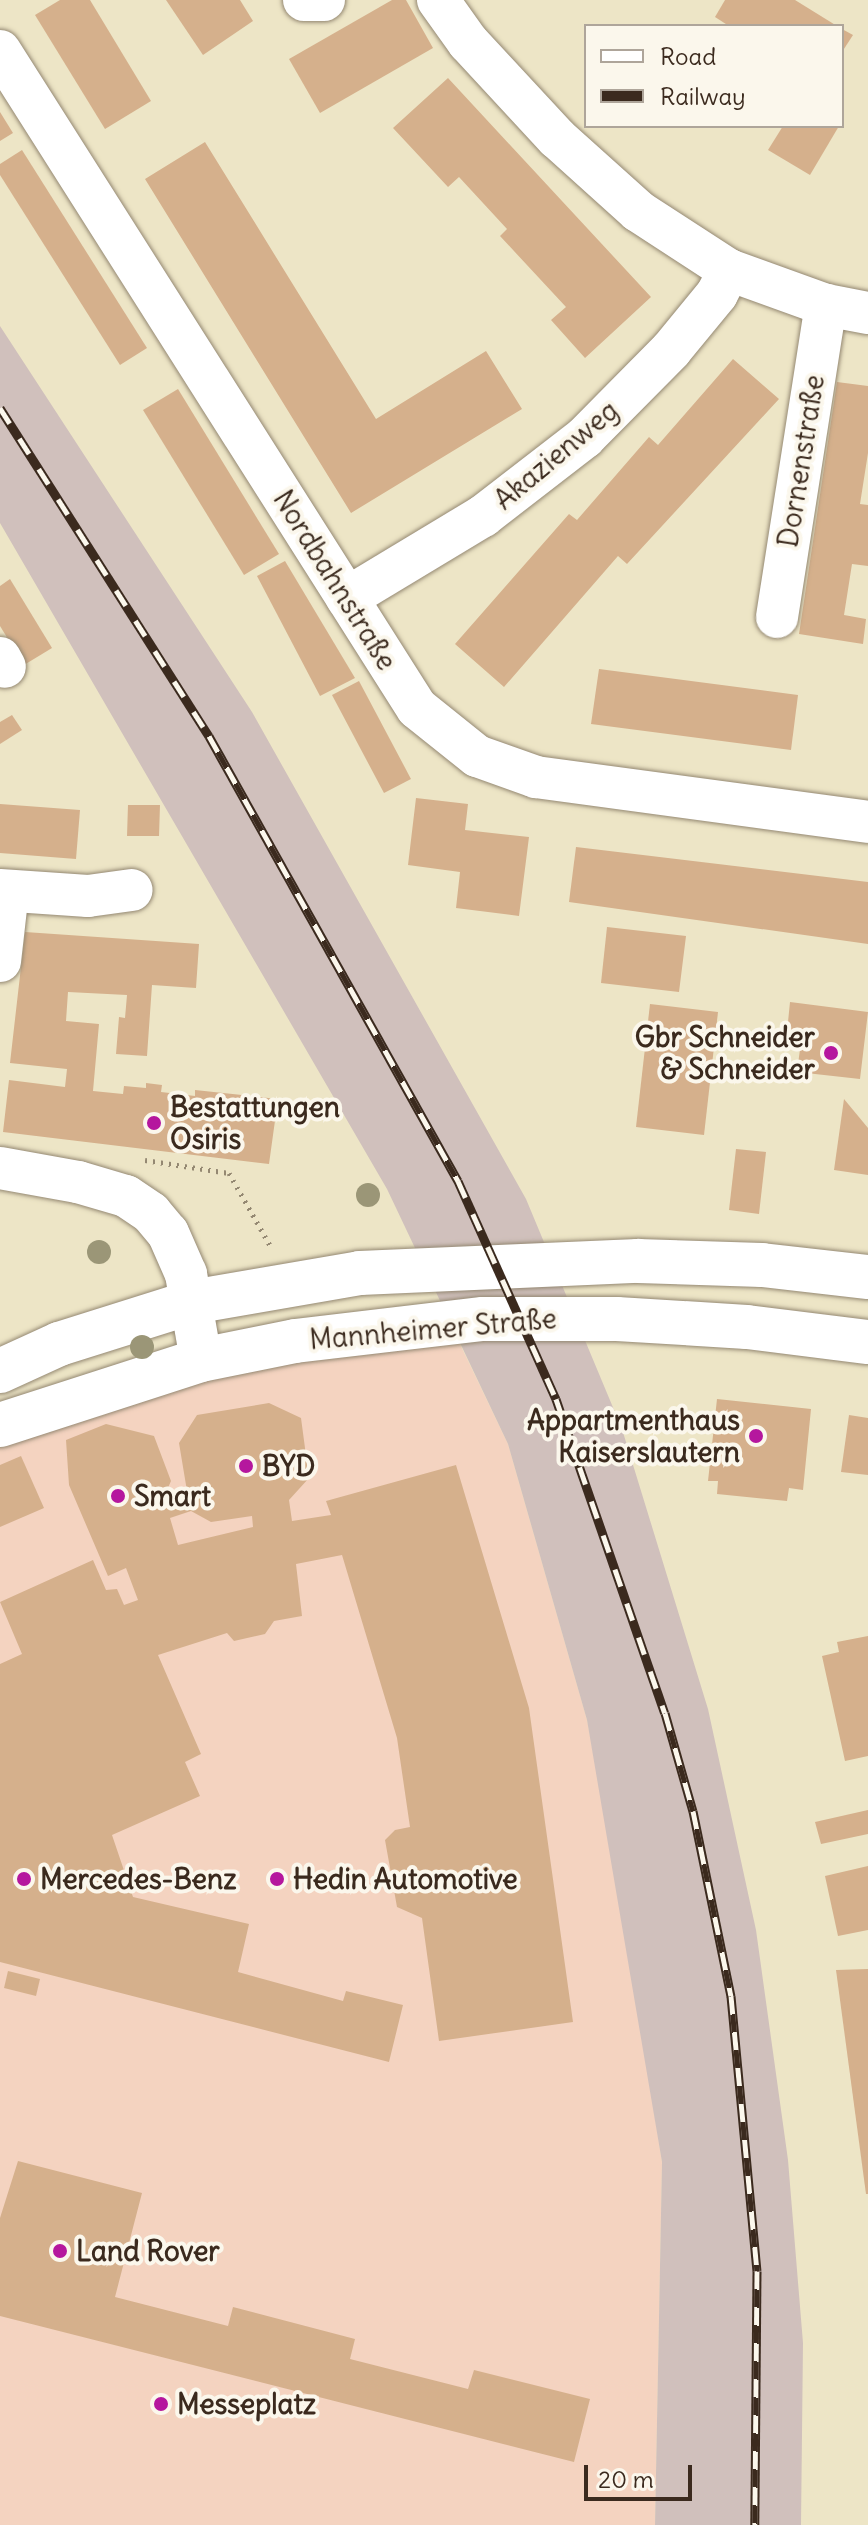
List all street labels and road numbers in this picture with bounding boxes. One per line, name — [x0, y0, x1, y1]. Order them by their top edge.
street label: Dornenstraße — [771, 372, 831, 550]
street label: Akazienweg — [487, 393, 625, 517]
street label: Nordbahnstraße — [266, 484, 404, 676]
street label: Mannheimer Straße — [308, 1301, 558, 1357]

